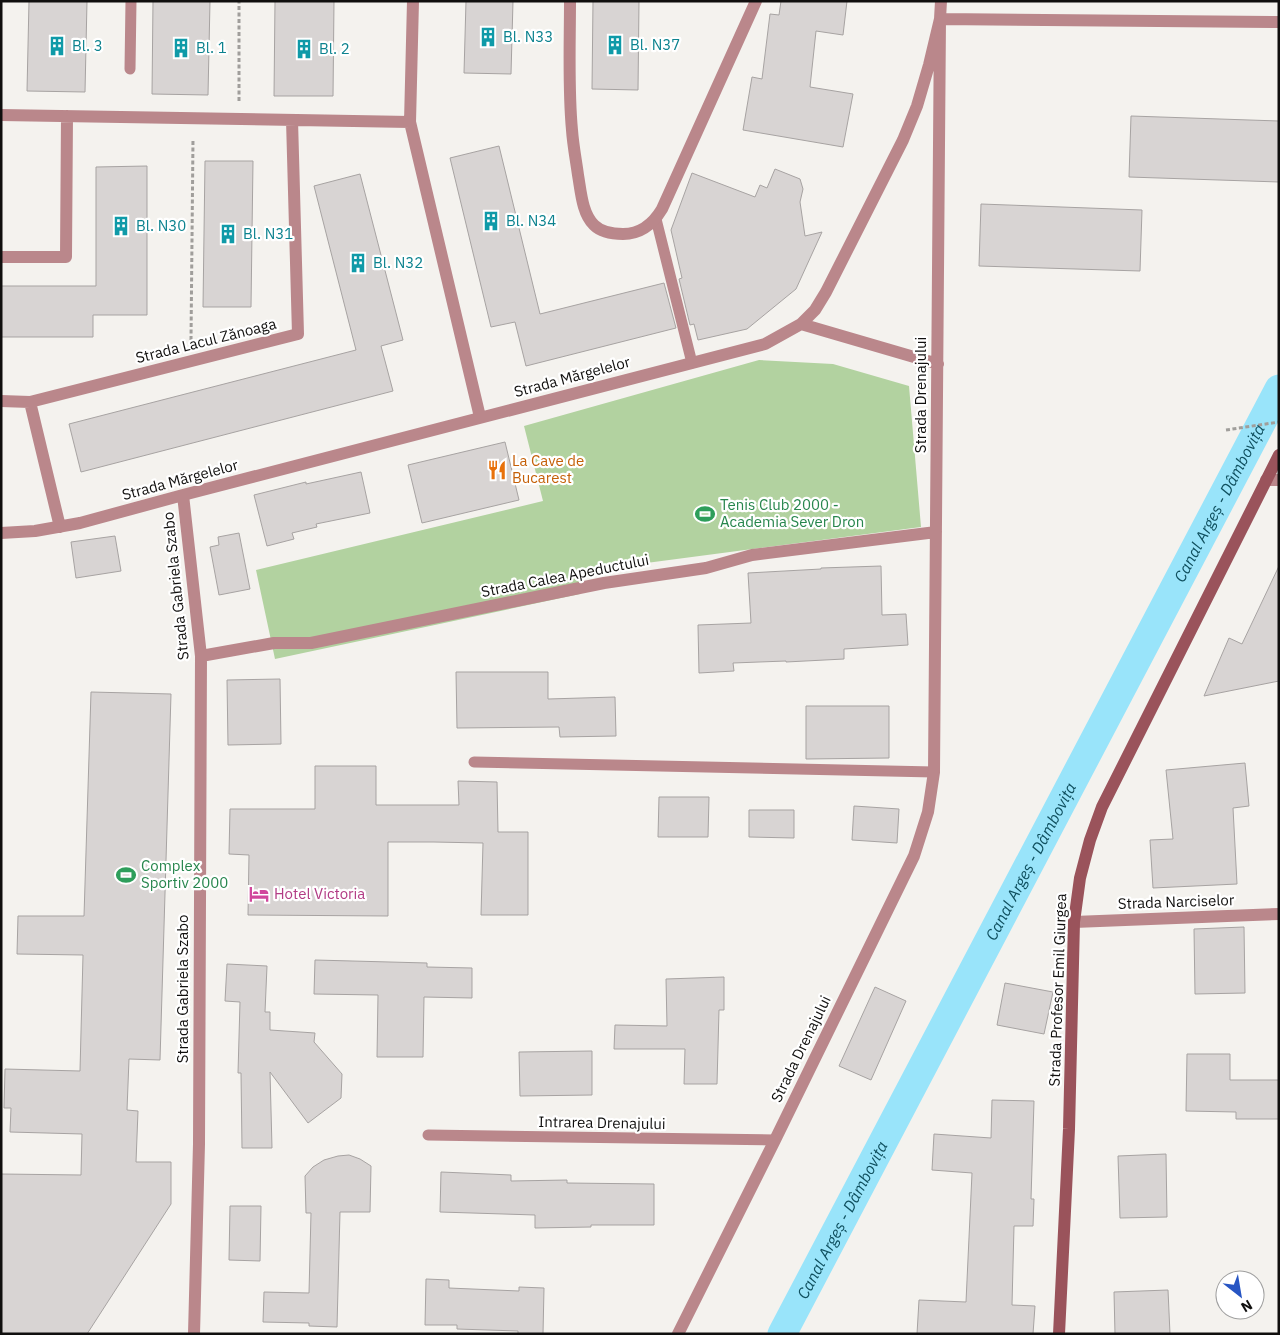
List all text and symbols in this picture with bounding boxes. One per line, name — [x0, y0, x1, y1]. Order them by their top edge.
building icon: Bl. N33 — [477, 26, 499, 48]
place label: Bl. N33 — [503, 27, 553, 46]
building icon: Bl. N37 — [604, 34, 626, 56]
building icon: Bl. 3 — [46, 35, 68, 57]
place label: Bl. N37 — [630, 35, 680, 54]
place label: Bl. 3 — [72, 36, 103, 55]
building icon: Bl. 1 — [170, 37, 192, 59]
place label: Bl. 1 — [196, 38, 227, 57]
building icon: Bl. 2 — [293, 38, 315, 60]
place label: Bl. 2 — [319, 39, 350, 58]
building icon: Bl. N34 — [480, 210, 502, 232]
place label: Bl. N34 — [506, 211, 556, 230]
building icon: Bl. N30 — [110, 215, 132, 237]
place label: Bl. N30 — [136, 216, 186, 235]
building icon: Bl. N31 — [217, 223, 239, 245]
place label: Bl. N31 — [243, 224, 293, 243]
building icon: Bl. N32 — [347, 252, 369, 274]
place label: Bl. N32 — [373, 253, 423, 272]
street label: Strada Lacul Zănoaga — [134, 314, 278, 367]
street label: Strada Drenajului — [911, 337, 930, 453]
street label: Strada Mărgelelor — [512, 352, 632, 401]
water label: Canal Argeș - Dâmbovița — [1169, 421, 1269, 585]
place label: La Cave de Bucarest — [512, 451, 584, 487]
street label: Strada Mărgelelor — [120, 455, 240, 504]
restaurant icon: La Cave de Bucarest — [486, 459, 508, 481]
place label: Tenis Club 2000 - Academia Sever Dron — [720, 495, 864, 531]
sports icon: Tenis Club 2000 - Academia Sever Dron — [694, 503, 716, 525]
street label: Strada Gabriela Szabo — [158, 511, 193, 661]
street label: Strada Calea Apeductului — [479, 550, 650, 601]
water label: Canal Argeș - Dâmbovița — [981, 779, 1080, 944]
place label: Complex Sportiv 2000 — [141, 856, 228, 892]
sports icon: Complex Sportiv 2000 — [115, 864, 137, 886]
hotel icon: Hotel Victoria — [248, 883, 270, 905]
place label: Hotel Victoria — [274, 884, 365, 903]
street label: Strada Narciselor — [1117, 890, 1235, 913]
street label: Strada Profesor Emil Giurgea — [1045, 893, 1070, 1087]
street label: Strada Gabriela Szabo — [173, 915, 192, 1063]
street label: Strada Drenajului — [766, 992, 835, 1105]
street label: Intrarea Drenajului — [538, 1112, 666, 1133]
water label: Canal Argeș - Dâmbovița — [792, 1137, 892, 1302]
north arrow — [1215, 1270, 1265, 1320]
text: N — [1238, 1296, 1256, 1316]

